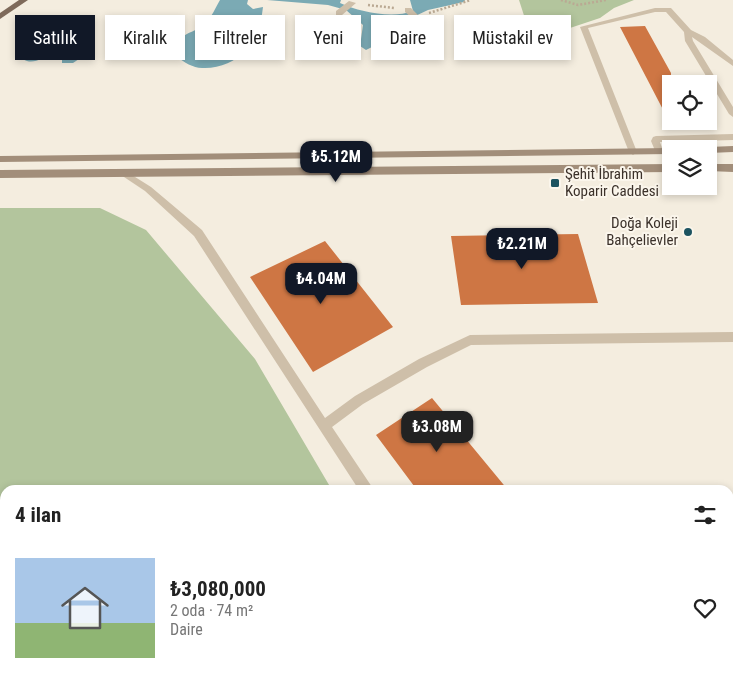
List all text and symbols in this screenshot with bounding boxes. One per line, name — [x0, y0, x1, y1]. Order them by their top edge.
chip: Satılık — [15, 15, 95, 60]
chip: Kiralık — [105, 15, 185, 60]
chip: Filtreler — [195, 15, 285, 60]
chip: Yeni — [295, 15, 361, 60]
chip: Daire — [371, 15, 444, 60]
chip: Müstakil ev — [454, 15, 571, 60]
map controls — [662, 75, 717, 195]
button: locate — [662, 75, 717, 130]
pin: ₺5.12M — [295, 140, 377, 183]
button: layers — [662, 140, 717, 195]
text: ₺5.12M — [311, 147, 361, 166]
place label: Şehit İbrahim Koparir Caddesi — [565, 165, 659, 200]
marker: Şehit İbrahim Koparir Caddesi — [549, 177, 561, 189]
place label: Doğa Koleji Bahçelievler — [606, 214, 678, 249]
marker: Doğa Koleji Bahçelievler — [682, 226, 694, 238]
pin: ₺2.21M — [481, 228, 563, 270]
text: ₺2.21M — [497, 234, 547, 253]
pin: ₺4.04M — [280, 262, 362, 305]
text: ₺4.04M — [296, 269, 346, 288]
pin: ₺3.08M — [396, 410, 478, 453]
text: ₺3.08M — [412, 417, 462, 436]
icon: filters — [691, 501, 719, 529]
text: 4 ilan — [15, 503, 61, 527]
text: ₺3,080,000 — [170, 577, 266, 601]
icon: home — [55, 578, 115, 638]
icon: heart — [691, 594, 719, 622]
text: 2 oda · 74 m² — [170, 601, 253, 620]
text: Daire — [170, 620, 203, 639]

